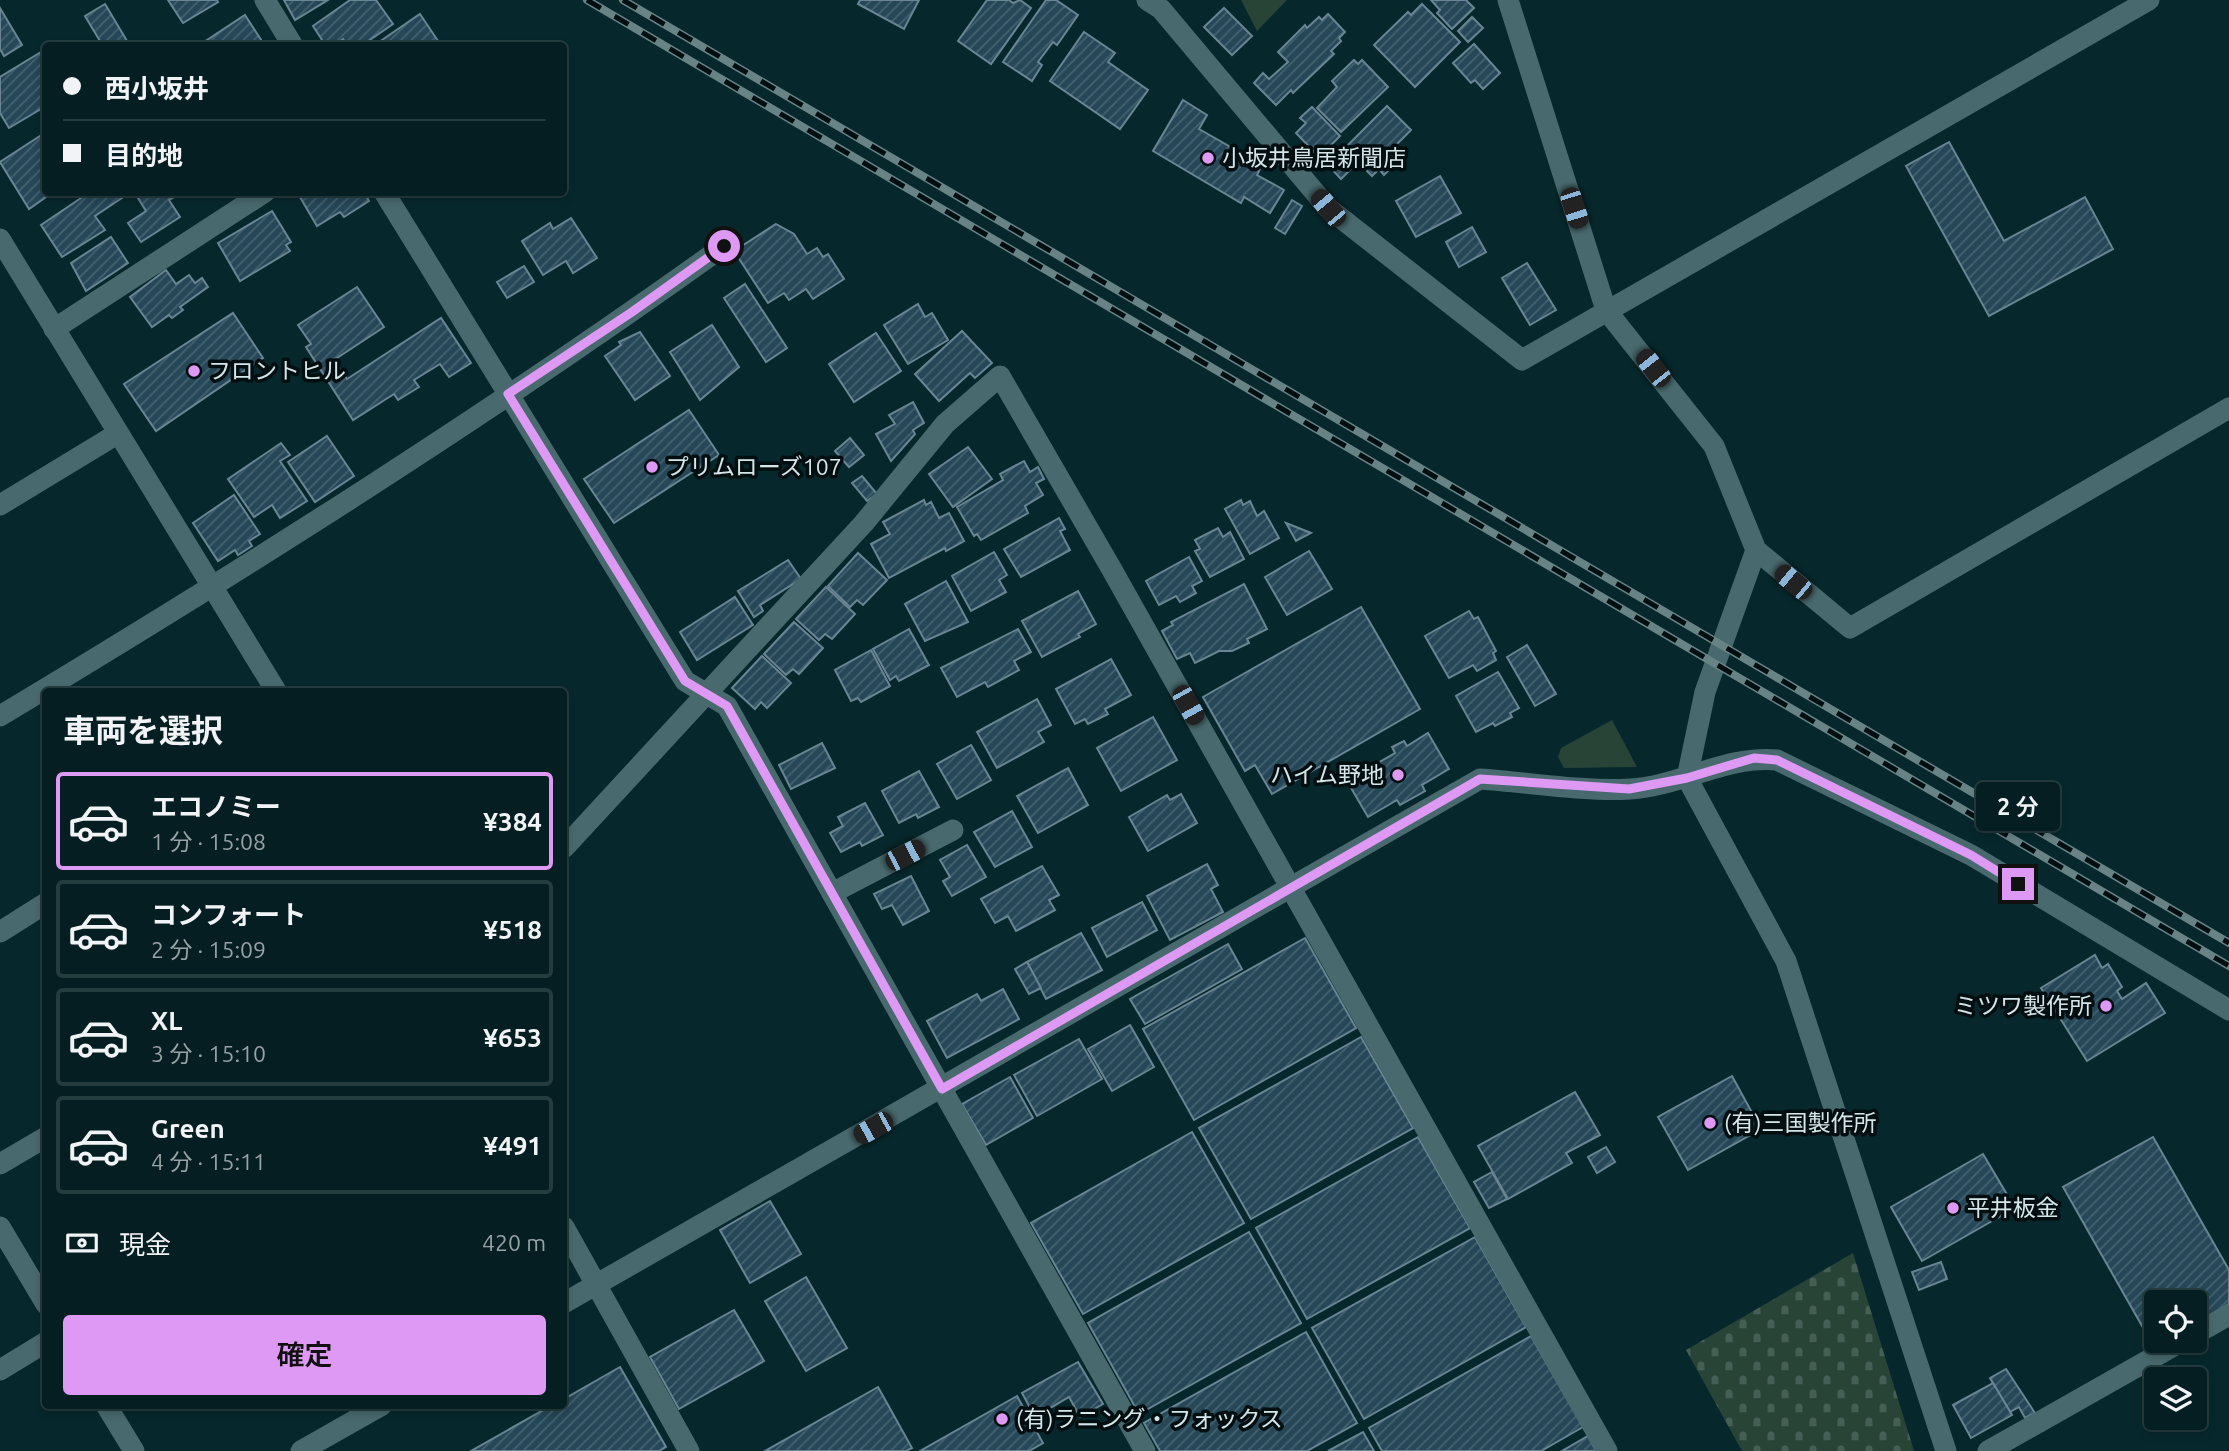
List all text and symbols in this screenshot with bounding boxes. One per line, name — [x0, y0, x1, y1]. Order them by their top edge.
text: 西小坂井 — [105, 74, 209, 103]
text: 目的地 — [105, 141, 183, 170]
place label: 小坂井鳥居新聞店 — [1222, 145, 1406, 170]
marker: 小坂井鳥居新聞店 — [1200, 150, 1216, 166]
car — [1307, 185, 1350, 231]
car — [1558, 185, 1591, 231]
route start — [708, 230, 740, 262]
car — [1632, 345, 1675, 391]
place label: フロントヒル — [208, 358, 346, 383]
marker: フロントヒル — [186, 363, 202, 379]
place label: プリムローズ107 — [666, 454, 842, 479]
marker: プリムローズ107 — [644, 459, 660, 475]
car — [1771, 560, 1816, 604]
car — [1169, 682, 1208, 728]
text: 車両を選択 — [63, 712, 223, 748]
place label: ハイム野地 — [1270, 762, 1384, 787]
marker: ハイム野地 — [1390, 767, 1406, 783]
callout: 2 分 — [1976, 782, 2060, 832]
icon: car — [67, 790, 130, 853]
text: エコノミー — [151, 792, 281, 821]
text: 2 分 — [1997, 794, 2039, 819]
text: ¥384 — [483, 807, 542, 836]
text: 1 分 · 15:08 — [151, 829, 266, 854]
car — [882, 836, 929, 874]
route end — [2002, 868, 2034, 900]
icon: car — [67, 898, 130, 961]
text: コンフォート — [151, 900, 306, 929]
text: ¥518 — [483, 915, 542, 944]
text: 2 分 · 15:09 — [151, 937, 266, 962]
place label: ミツワ製作所 — [1954, 993, 2092, 1018]
marker: ミツワ製作所 — [2098, 998, 2114, 1014]
icon: car — [67, 1006, 130, 1069]
text: XL — [151, 1006, 182, 1035]
text: ¥653 — [483, 1023, 542, 1052]
text: 3 分 · 15:10 — [151, 1041, 266, 1066]
car — [850, 1109, 897, 1147]
place label: (有)三国製作所 — [1724, 1110, 1877, 1136]
icon: car — [67, 1114, 130, 1177]
text: Green — [151, 1114, 225, 1143]
marker: (有)三国製作所 — [1702, 1115, 1718, 1131]
text: ¥491 — [483, 1131, 542, 1160]
text: 4 分 · 15:11 — [151, 1149, 266, 1174]
place label: 平井板金 — [1967, 1195, 2059, 1220]
marker: 平井板金 — [1945, 1200, 1961, 1216]
icon: cash — [63, 1224, 101, 1262]
text: 現金 — [119, 1230, 171, 1259]
text: 420 m — [482, 1230, 546, 1255]
map controls — [2144, 1290, 2207, 1430]
button: locate — [2144, 1290, 2207, 1353]
button: 確定 — [63, 1315, 546, 1395]
button: layers — [2144, 1367, 2207, 1430]
place label: (有)ラニング・フォックス — [1016, 1406, 1283, 1432]
marker: (有)ラニング・フォックス — [994, 1411, 1010, 1427]

